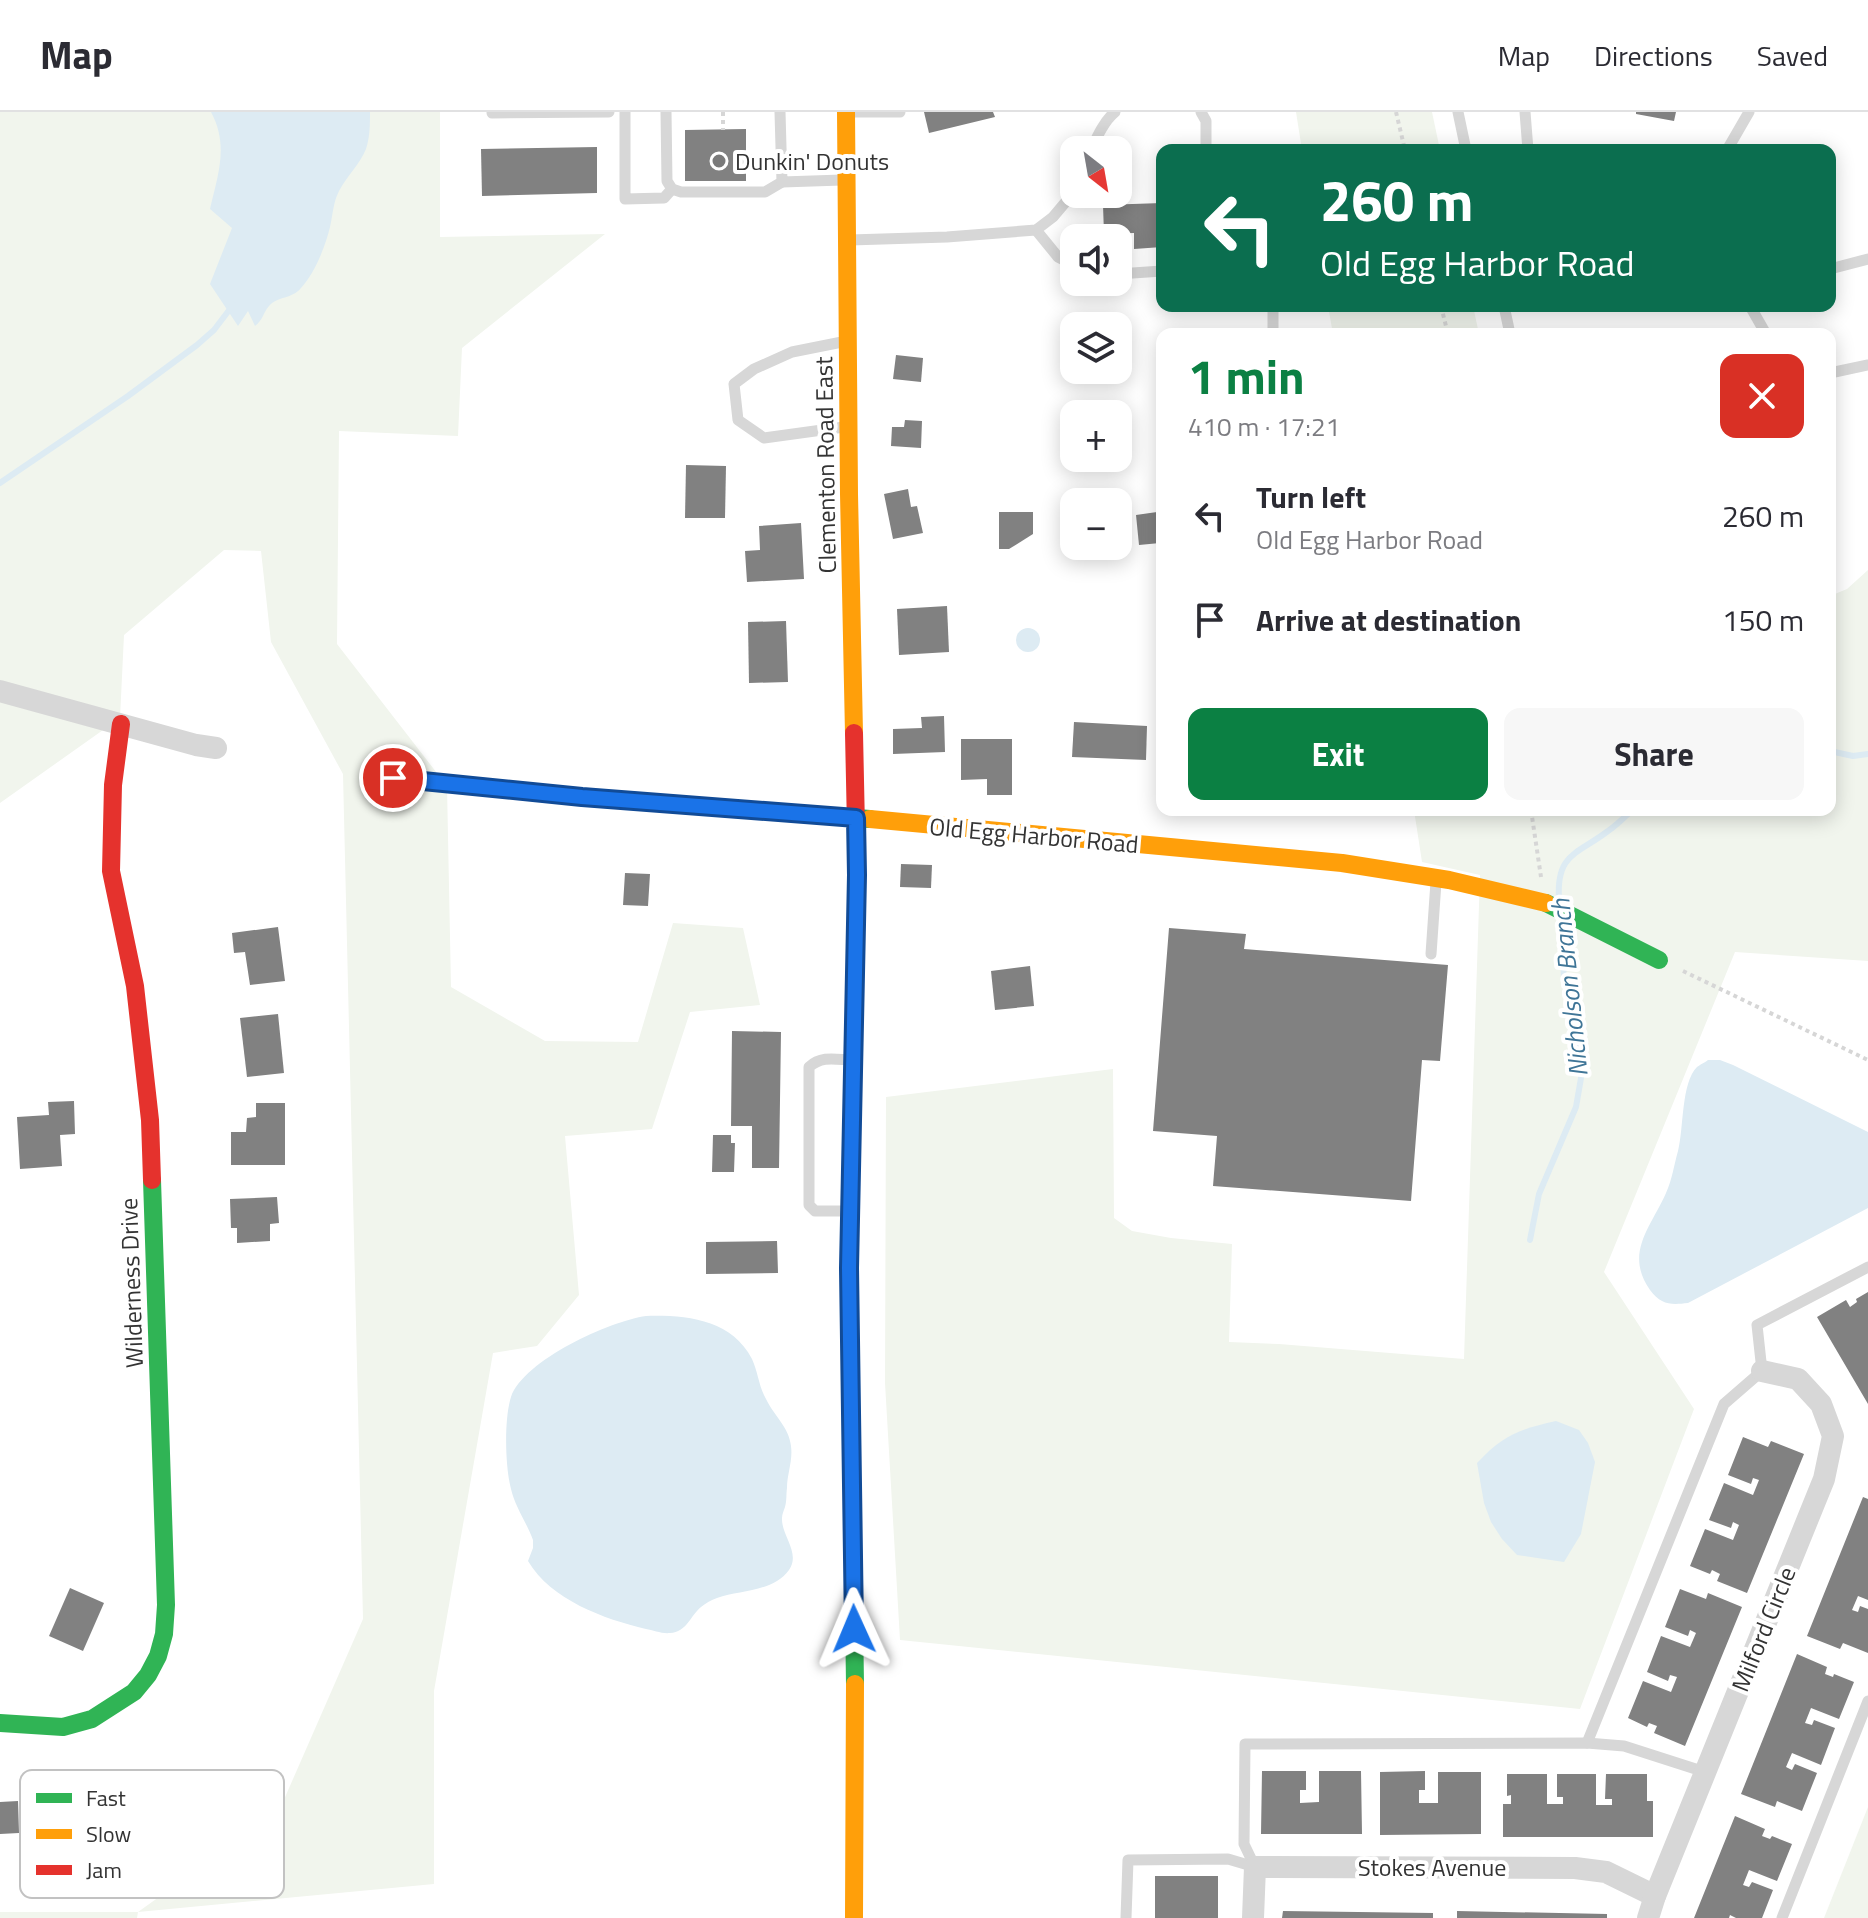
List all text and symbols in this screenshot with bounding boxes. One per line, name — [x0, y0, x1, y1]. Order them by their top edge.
text: Map — [40, 26, 113, 84]
text: Map — [1498, 34, 1550, 77]
text: Directions — [1594, 34, 1713, 77]
text: Saved — [1757, 34, 1828, 77]
north arrow — [1060, 136, 1132, 208]
map controls — [1060, 136, 1132, 560]
place label: Dunkin' Donuts — [735, 143, 889, 179]
marker: Dunkin' Donuts — [710, 152, 728, 170]
text: 260 m — [1320, 158, 1473, 243]
icon: left — [1188, 176, 1292, 280]
button: sound — [1060, 224, 1132, 296]
text: Old Egg Harbor Road — [1320, 235, 1634, 290]
button: layers — [1060, 312, 1132, 384]
text: 1 min — [1188, 340, 1305, 413]
button: close — [1720, 354, 1804, 438]
street label: Clementon Road East — [805, 356, 845, 574]
button: + — [1060, 400, 1132, 472]
text: 410 m · 17:21 — [1188, 407, 1340, 446]
text: Turn left — [1256, 474, 1366, 520]
button: − — [1060, 488, 1132, 560]
text: 260 m — [1722, 493, 1804, 539]
icon: left — [1188, 494, 1232, 538]
text: Old Egg Harbor Road — [1256, 520, 1483, 559]
text: Arrive at destination — [1256, 597, 1521, 643]
text: 150 m — [1722, 597, 1804, 643]
icon: arrive — [1188, 598, 1232, 642]
button: Exit — [1188, 708, 1488, 800]
button: Share — [1504, 708, 1804, 800]
pin — [359, 744, 427, 812]
icon: arrive — [371, 756, 415, 800]
street label: Old Egg Harbor Road — [928, 808, 1140, 862]
water label: Nicholson Branch — [1540, 896, 1598, 1079]
street label: Wilderness Drive — [110, 1197, 152, 1369]
street label: Milford Circle — [1722, 1561, 1804, 1697]
position arrow — [812, 1587, 896, 1671]
legend — [20, 1770, 284, 1898]
text: Fast — [86, 1781, 126, 1815]
text: Slow — [86, 1817, 132, 1851]
street label: Stokes Avenue — [1358, 1849, 1506, 1885]
text: Jam — [86, 1853, 122, 1887]

